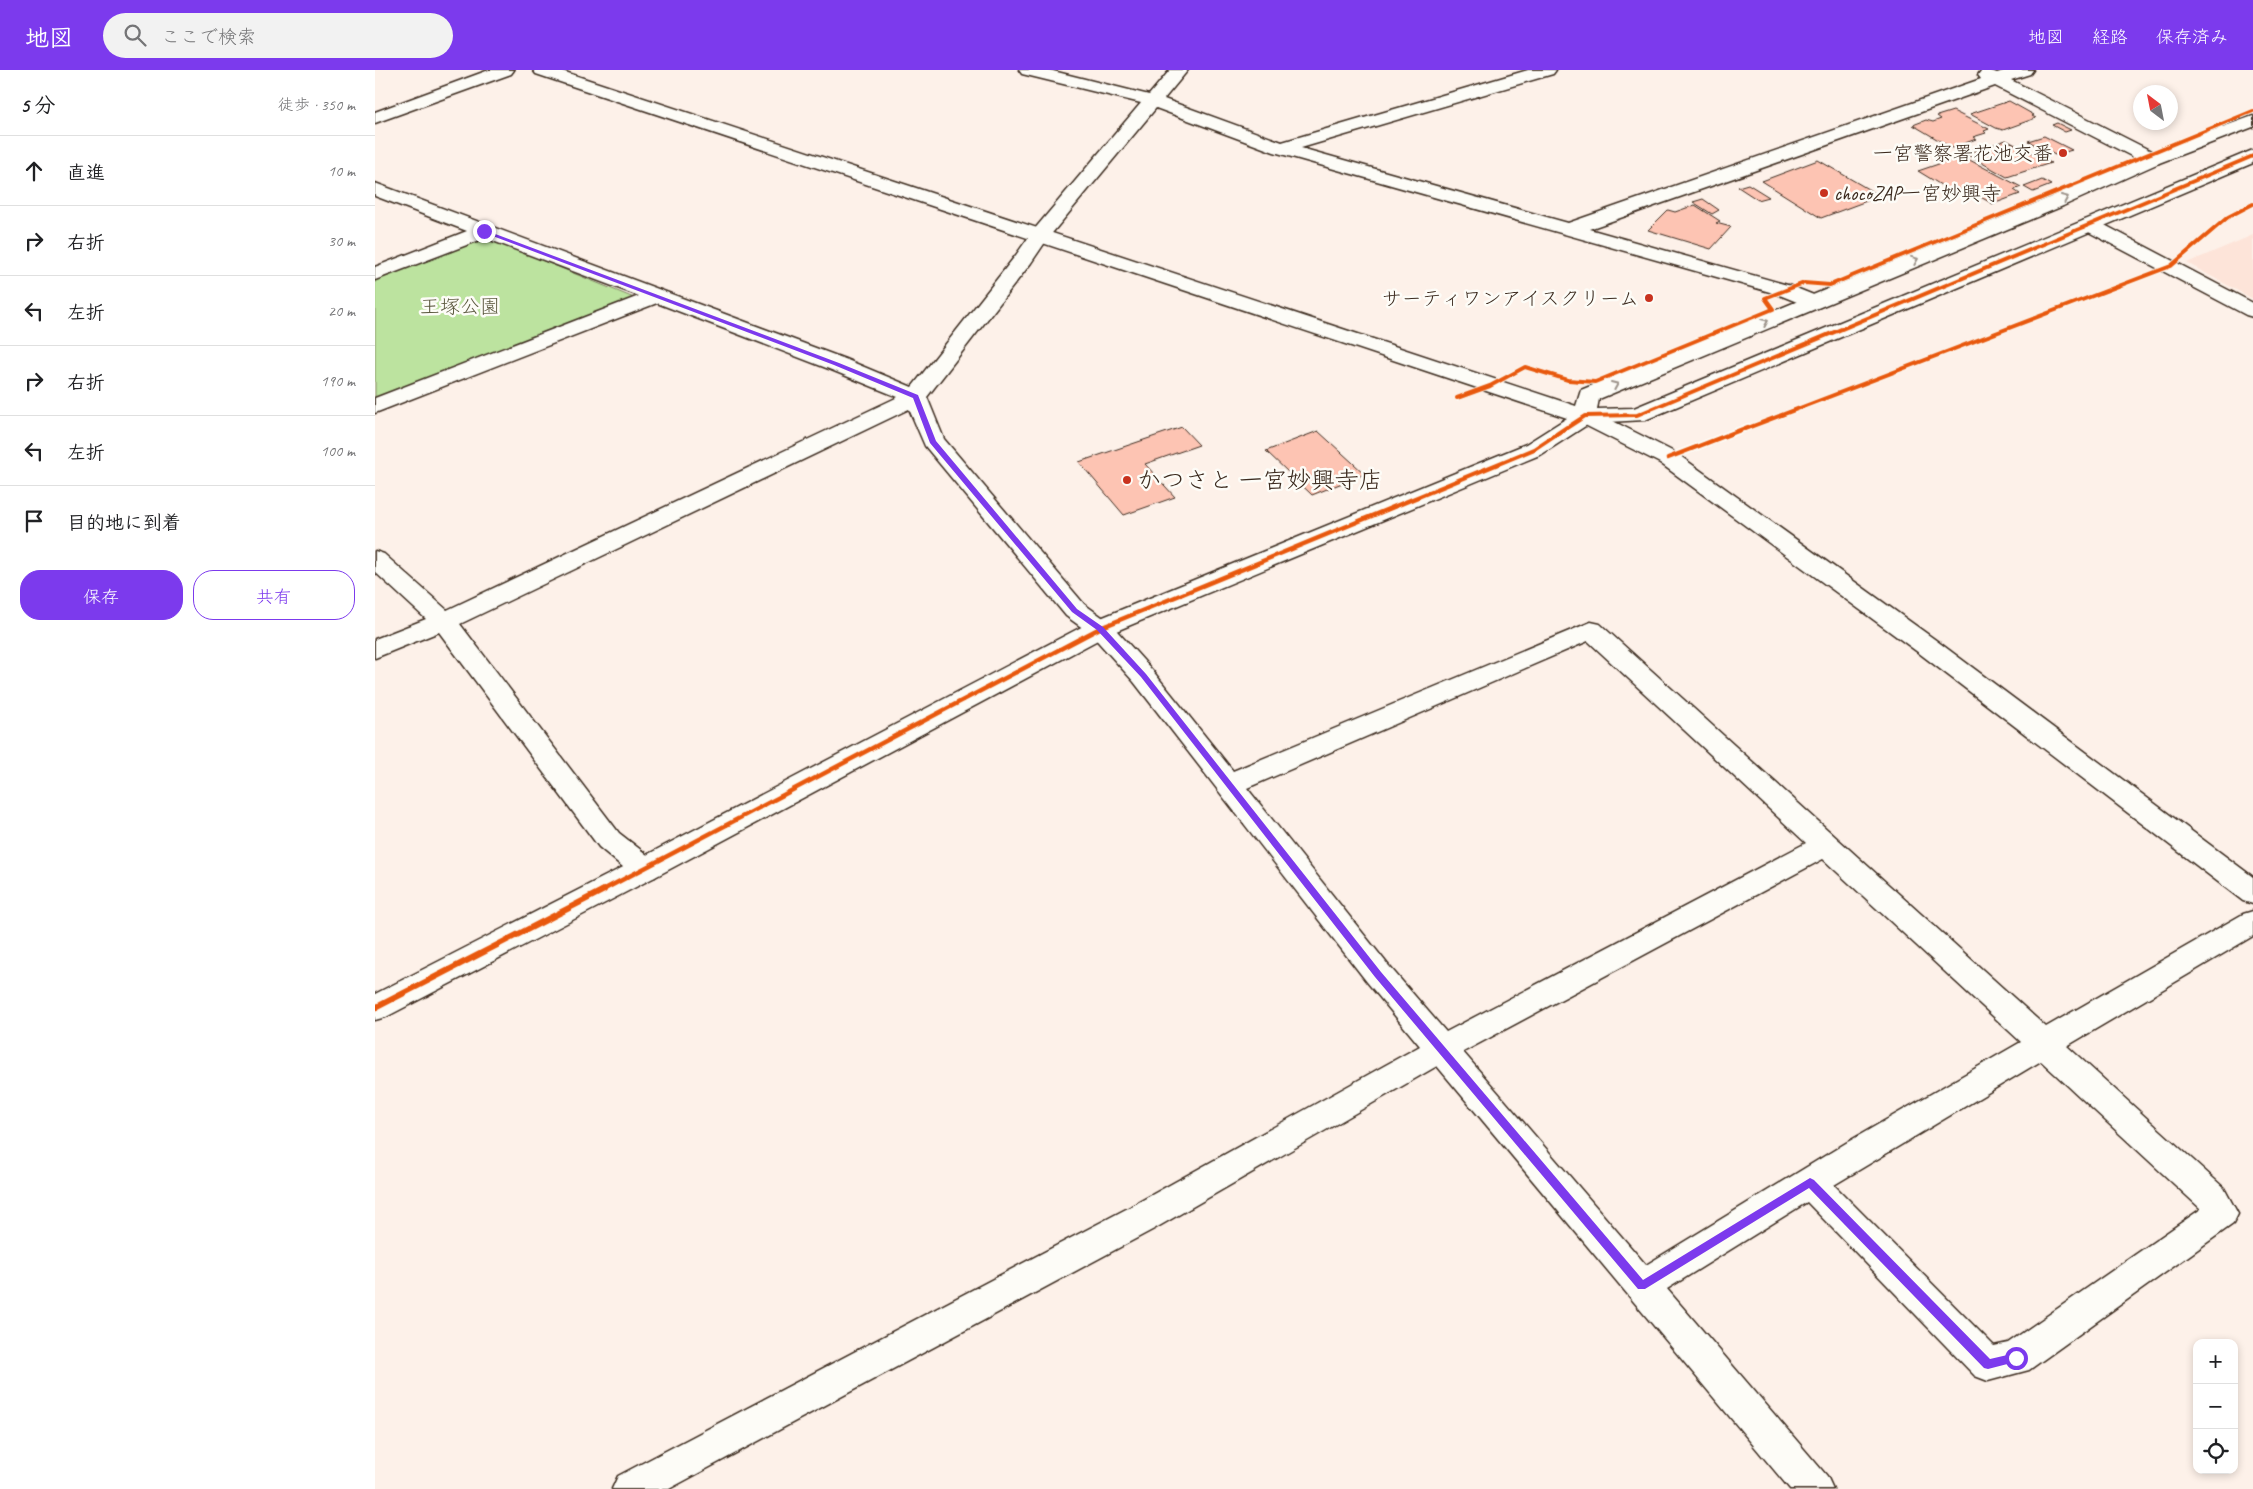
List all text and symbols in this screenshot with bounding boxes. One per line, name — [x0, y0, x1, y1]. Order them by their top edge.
search box — [103, 13, 453, 58]
icon: search — [121, 21, 149, 49]
text: 地図 — [25, 23, 73, 53]
text: ここで検索 — [161, 25, 256, 49]
text: 地図 — [2028, 26, 2064, 48]
text: 経路 — [2092, 26, 2128, 48]
text: 保存済み — [2156, 26, 2228, 48]
north arrow — [2133, 85, 2178, 130]
text: 5 分 — [20, 92, 55, 118]
text: 徒歩 · 350 m — [278, 95, 355, 115]
place label: 一宮警察署花池交番 — [1873, 141, 2053, 166]
marker: 一宮警察署花池交番 — [2057, 147, 2069, 159]
icon: ahead — [20, 157, 48, 185]
text: 直進 — [67, 161, 105, 185]
text: 10 m — [328, 161, 355, 181]
place label: chocoZAP一宮妙興寺 — [1834, 181, 2001, 206]
marker: chocoZAP一宮妙興寺 — [1818, 187, 1830, 199]
one-way arrow — [2060, 194, 2069, 205]
route end — [473, 220, 496, 243]
icon: right — [20, 227, 48, 255]
text: 右折 — [67, 231, 105, 255]
text: 30 m — [328, 231, 355, 251]
one-way arrow — [1910, 256, 1919, 267]
place label: サーティワンアイスクリーム — [1382, 286, 1639, 311]
marker: サーティワンアイスクリーム — [1643, 292, 1655, 304]
park label: 王塚公園 — [420, 294, 500, 319]
icon: left — [20, 297, 48, 325]
text: 左折 — [67, 301, 105, 325]
text: 20 m — [328, 301, 355, 321]
one-way arrow — [1760, 318, 1769, 329]
icon: right — [20, 367, 48, 395]
text: 右折 — [67, 371, 105, 395]
text: 190 m — [321, 371, 355, 391]
one-way arrow — [1610, 380, 1618, 390]
icon: left — [20, 437, 48, 465]
text: 左折 — [67, 441, 105, 465]
text: 100 m — [321, 441, 355, 461]
place label: かつさと 一宮妙興寺店 — [1137, 465, 1383, 495]
marker: かつさと 一宮妙興寺店 — [1121, 474, 1133, 486]
icon: arrive — [20, 507, 48, 535]
text: 目的地に到着 — [67, 511, 181, 535]
button: 保存 — [20, 570, 183, 620]
button: 共有 — [193, 570, 355, 620]
map controls — [2193, 1339, 2238, 1474]
button: + — [2193, 1339, 2238, 1384]
route start — [2005, 1347, 2028, 1370]
button: − — [2193, 1384, 2238, 1429]
button: locate — [2193, 1429, 2238, 1474]

